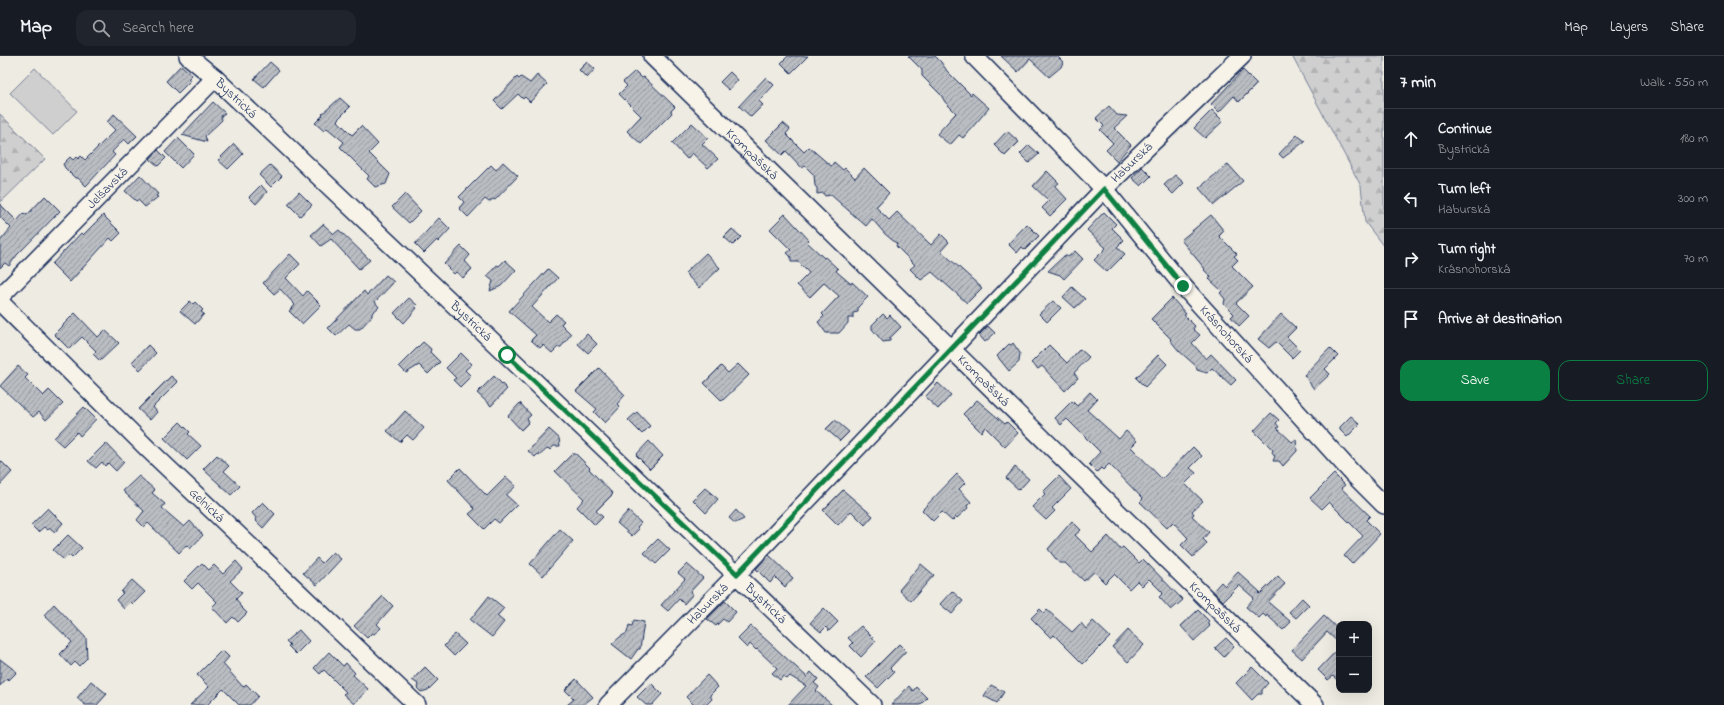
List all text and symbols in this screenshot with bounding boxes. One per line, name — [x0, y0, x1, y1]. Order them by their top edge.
search box — [76, 10, 356, 46]
text: Map — [20, 14, 52, 41]
icon: search — [90, 17, 112, 39]
text: Search here — [122, 17, 194, 39]
text: Map — [1564, 17, 1588, 38]
text: Layers — [1610, 17, 1648, 38]
text: Share — [1670, 17, 1704, 38]
text: 7 min — [1400, 70, 1436, 95]
street label: Bystrická — [210, 73, 262, 123]
text: Walk · 550 m — [1640, 73, 1708, 92]
text: Continue — [1438, 118, 1492, 140]
street label: Krompašská — [722, 124, 783, 184]
icon: ahead — [1400, 128, 1422, 150]
text: 180 m — [1680, 129, 1708, 148]
street label: Haburská — [1106, 137, 1157, 187]
text: Bystrická — [1438, 140, 1489, 159]
street label: Jelšavská — [82, 162, 132, 213]
text: Turn left — [1438, 178, 1491, 200]
icon: left — [1400, 188, 1422, 210]
text: 300 m — [1678, 189, 1708, 208]
text: Haburská — [1438, 200, 1490, 219]
text: Turn right — [1438, 238, 1496, 260]
icon: right — [1400, 248, 1422, 270]
text: 70 m — [1684, 249, 1708, 268]
text: Krásnohorská — [1438, 260, 1510, 279]
route end — [1174, 277, 1192, 295]
street label: Bystrická — [445, 296, 497, 346]
street label: Krásnohorská — [1195, 301, 1258, 368]
icon: arrive — [1400, 308, 1422, 330]
text: Arrive at destination — [1438, 308, 1562, 330]
route start — [498, 346, 516, 364]
street label: Krompašská — [953, 350, 1014, 411]
button: Save — [1400, 360, 1550, 401]
button: Share — [1558, 360, 1708, 401]
street label: Gelnická — [185, 483, 229, 527]
street label: Krompašská — [1185, 577, 1246, 638]
street label: Haburská — [683, 578, 733, 629]
street label: Bystrická — [740, 578, 791, 628]
map controls — [1336, 621, 1372, 693]
button: + — [1336, 621, 1372, 657]
button: − — [1336, 657, 1372, 693]

